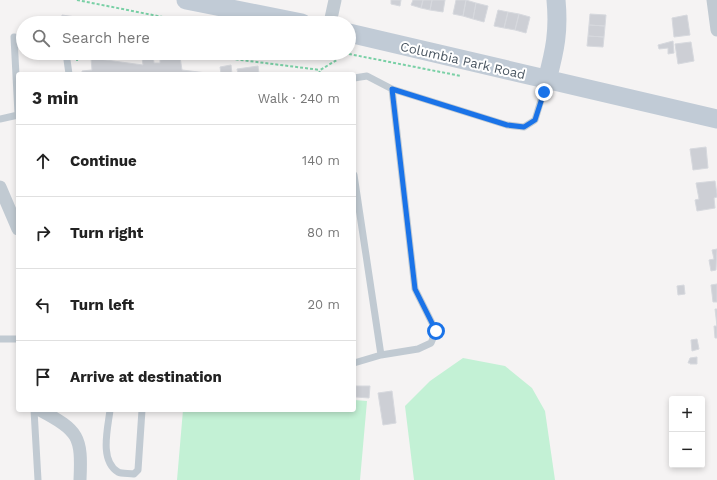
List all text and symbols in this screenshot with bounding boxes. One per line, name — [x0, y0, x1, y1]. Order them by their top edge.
search box — [16, 16, 356, 60]
icon: search — [30, 27, 52, 49]
text: Search here — [62, 29, 150, 47]
street label: Columbia Park Road — [399, 39, 527, 82]
route end — [535, 83, 553, 101]
text: 3 min — [32, 88, 78, 108]
text: Walk · 240 m — [258, 91, 340, 106]
icon: ahead — [32, 150, 54, 172]
text: Continue — [70, 152, 137, 170]
text: 140 m — [302, 153, 340, 168]
icon: right — [32, 222, 54, 244]
text: Turn right — [70, 224, 143, 242]
text: 80 m — [307, 225, 340, 240]
icon: left — [32, 294, 54, 316]
text: Turn left — [70, 296, 134, 314]
text: 20 m — [308, 297, 340, 312]
route start — [427, 322, 445, 340]
icon: arrive — [32, 366, 54, 388]
text: Arrive at destination — [70, 368, 222, 386]
map controls — [669, 396, 705, 468]
button: + — [669, 396, 705, 432]
button: − — [669, 432, 705, 468]

